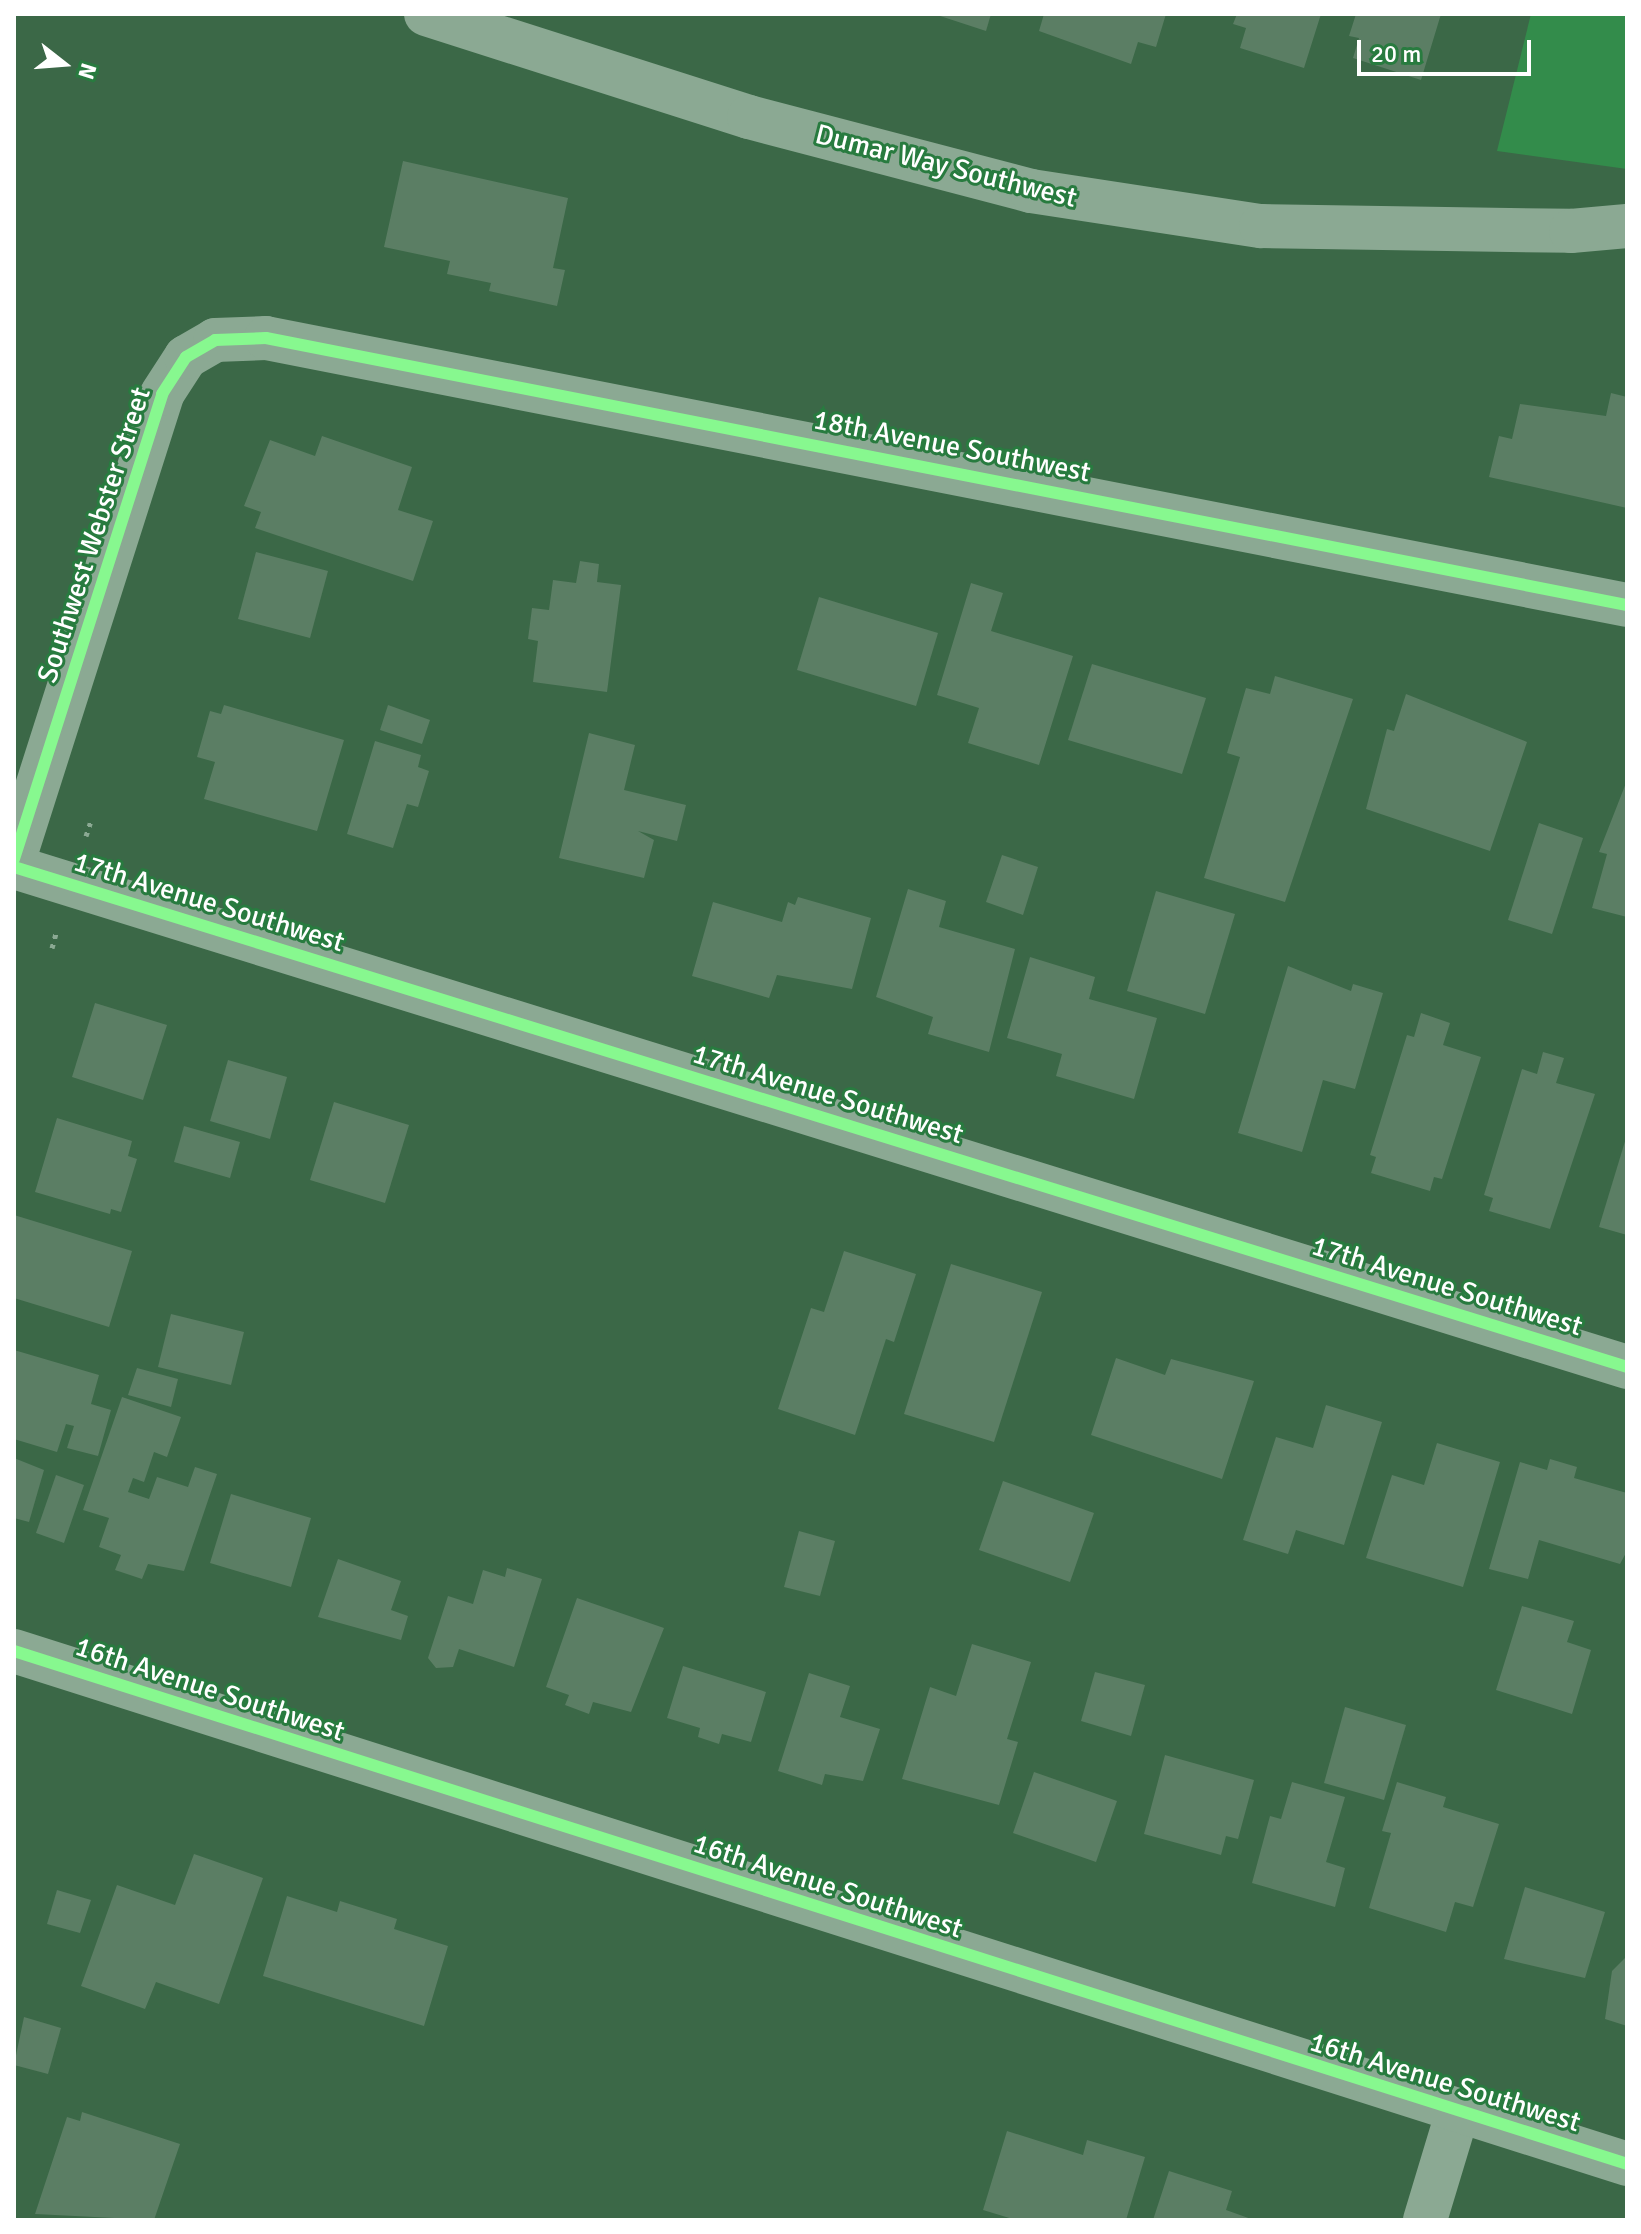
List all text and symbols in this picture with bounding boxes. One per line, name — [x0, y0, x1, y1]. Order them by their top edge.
north arrow — [24, 24, 104, 104]
scale bar — [1361, 24, 1535, 74]
text: 20 m — [1371, 39, 1421, 69]
text: N — [72, 60, 103, 82]
street label: Dumar Way Southwest — [812, 117, 1080, 215]
street label: Southwest Webster Street — [30, 383, 158, 687]
street label: 18th Avenue Southwest — [811, 403, 1093, 489]
street label: 17th Avenue Southwest — [70, 845, 348, 959]
street label: 17th Avenue Southwest — [689, 1037, 967, 1151]
street label: 17th Avenue Southwest — [1308, 1229, 1586, 1343]
street label: 16th Avenue Southwest — [71, 1630, 349, 1748]
street label: 16th Avenue Southwest — [689, 1827, 967, 1945]
street label: 16th Avenue Southwest — [1306, 2025, 1584, 2139]

